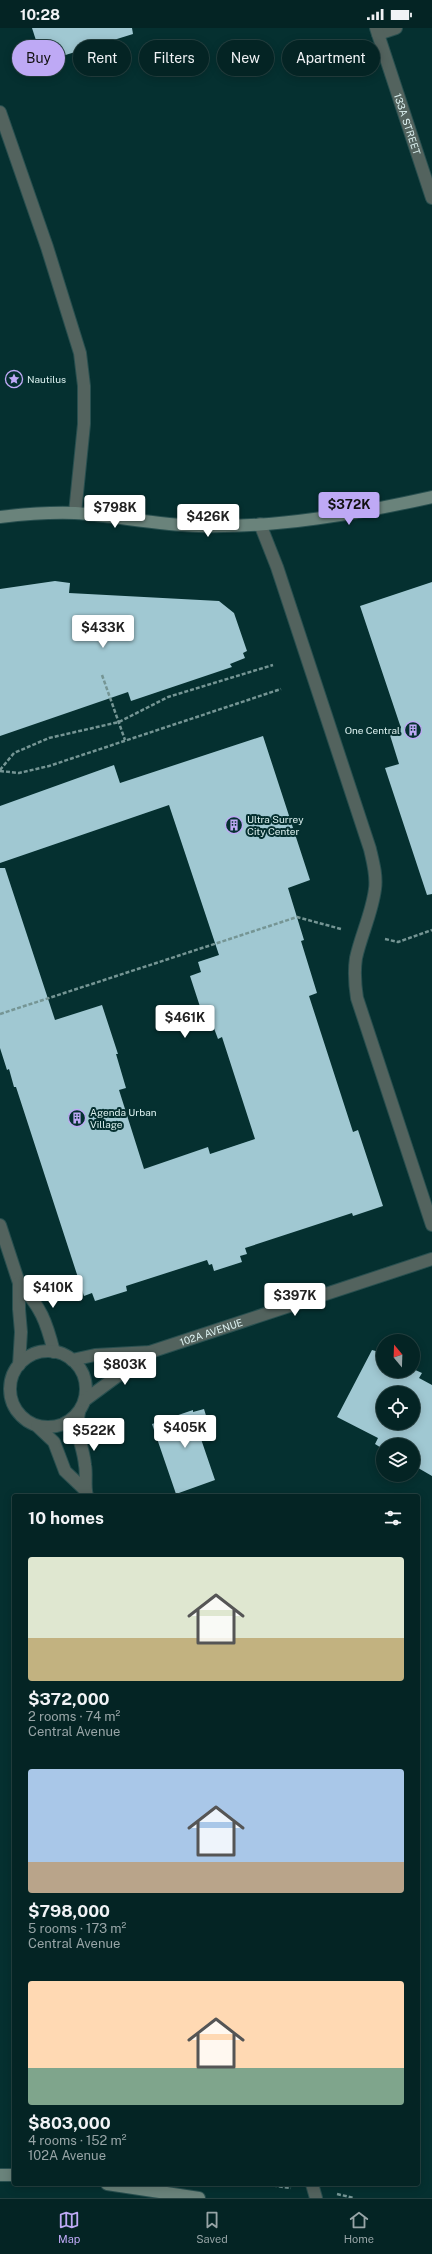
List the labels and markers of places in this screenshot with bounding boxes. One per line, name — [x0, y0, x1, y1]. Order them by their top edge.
place icon: Nautilus — [4, 369, 24, 389]
place label: Nautilus — [27, 373, 66, 385]
pin: $372K — [321, 492, 377, 526]
pin: $798K — [87, 495, 143, 529]
pin: $426K — [180, 504, 236, 538]
pin: $433K — [75, 615, 131, 649]
building icon: One Central — [403, 720, 423, 740]
place label: One Central — [345, 724, 400, 736]
place label: Ultra Surrey City Center — [247, 813, 304, 837]
building icon: Ultra Surrey City Center — [224, 815, 244, 835]
pin: $461K — [157, 1005, 213, 1039]
place label: Agenda Urban Village — [90, 1106, 157, 1130]
building icon: Agenda Urban Village — [67, 1108, 87, 1128]
pin: $410K — [25, 1275, 81, 1309]
pin: $397K — [267, 1283, 323, 1317]
pin: $803K — [97, 1352, 153, 1386]
pin: $405K — [157, 1415, 213, 1449]
pin: $522K — [66, 1418, 122, 1452]

